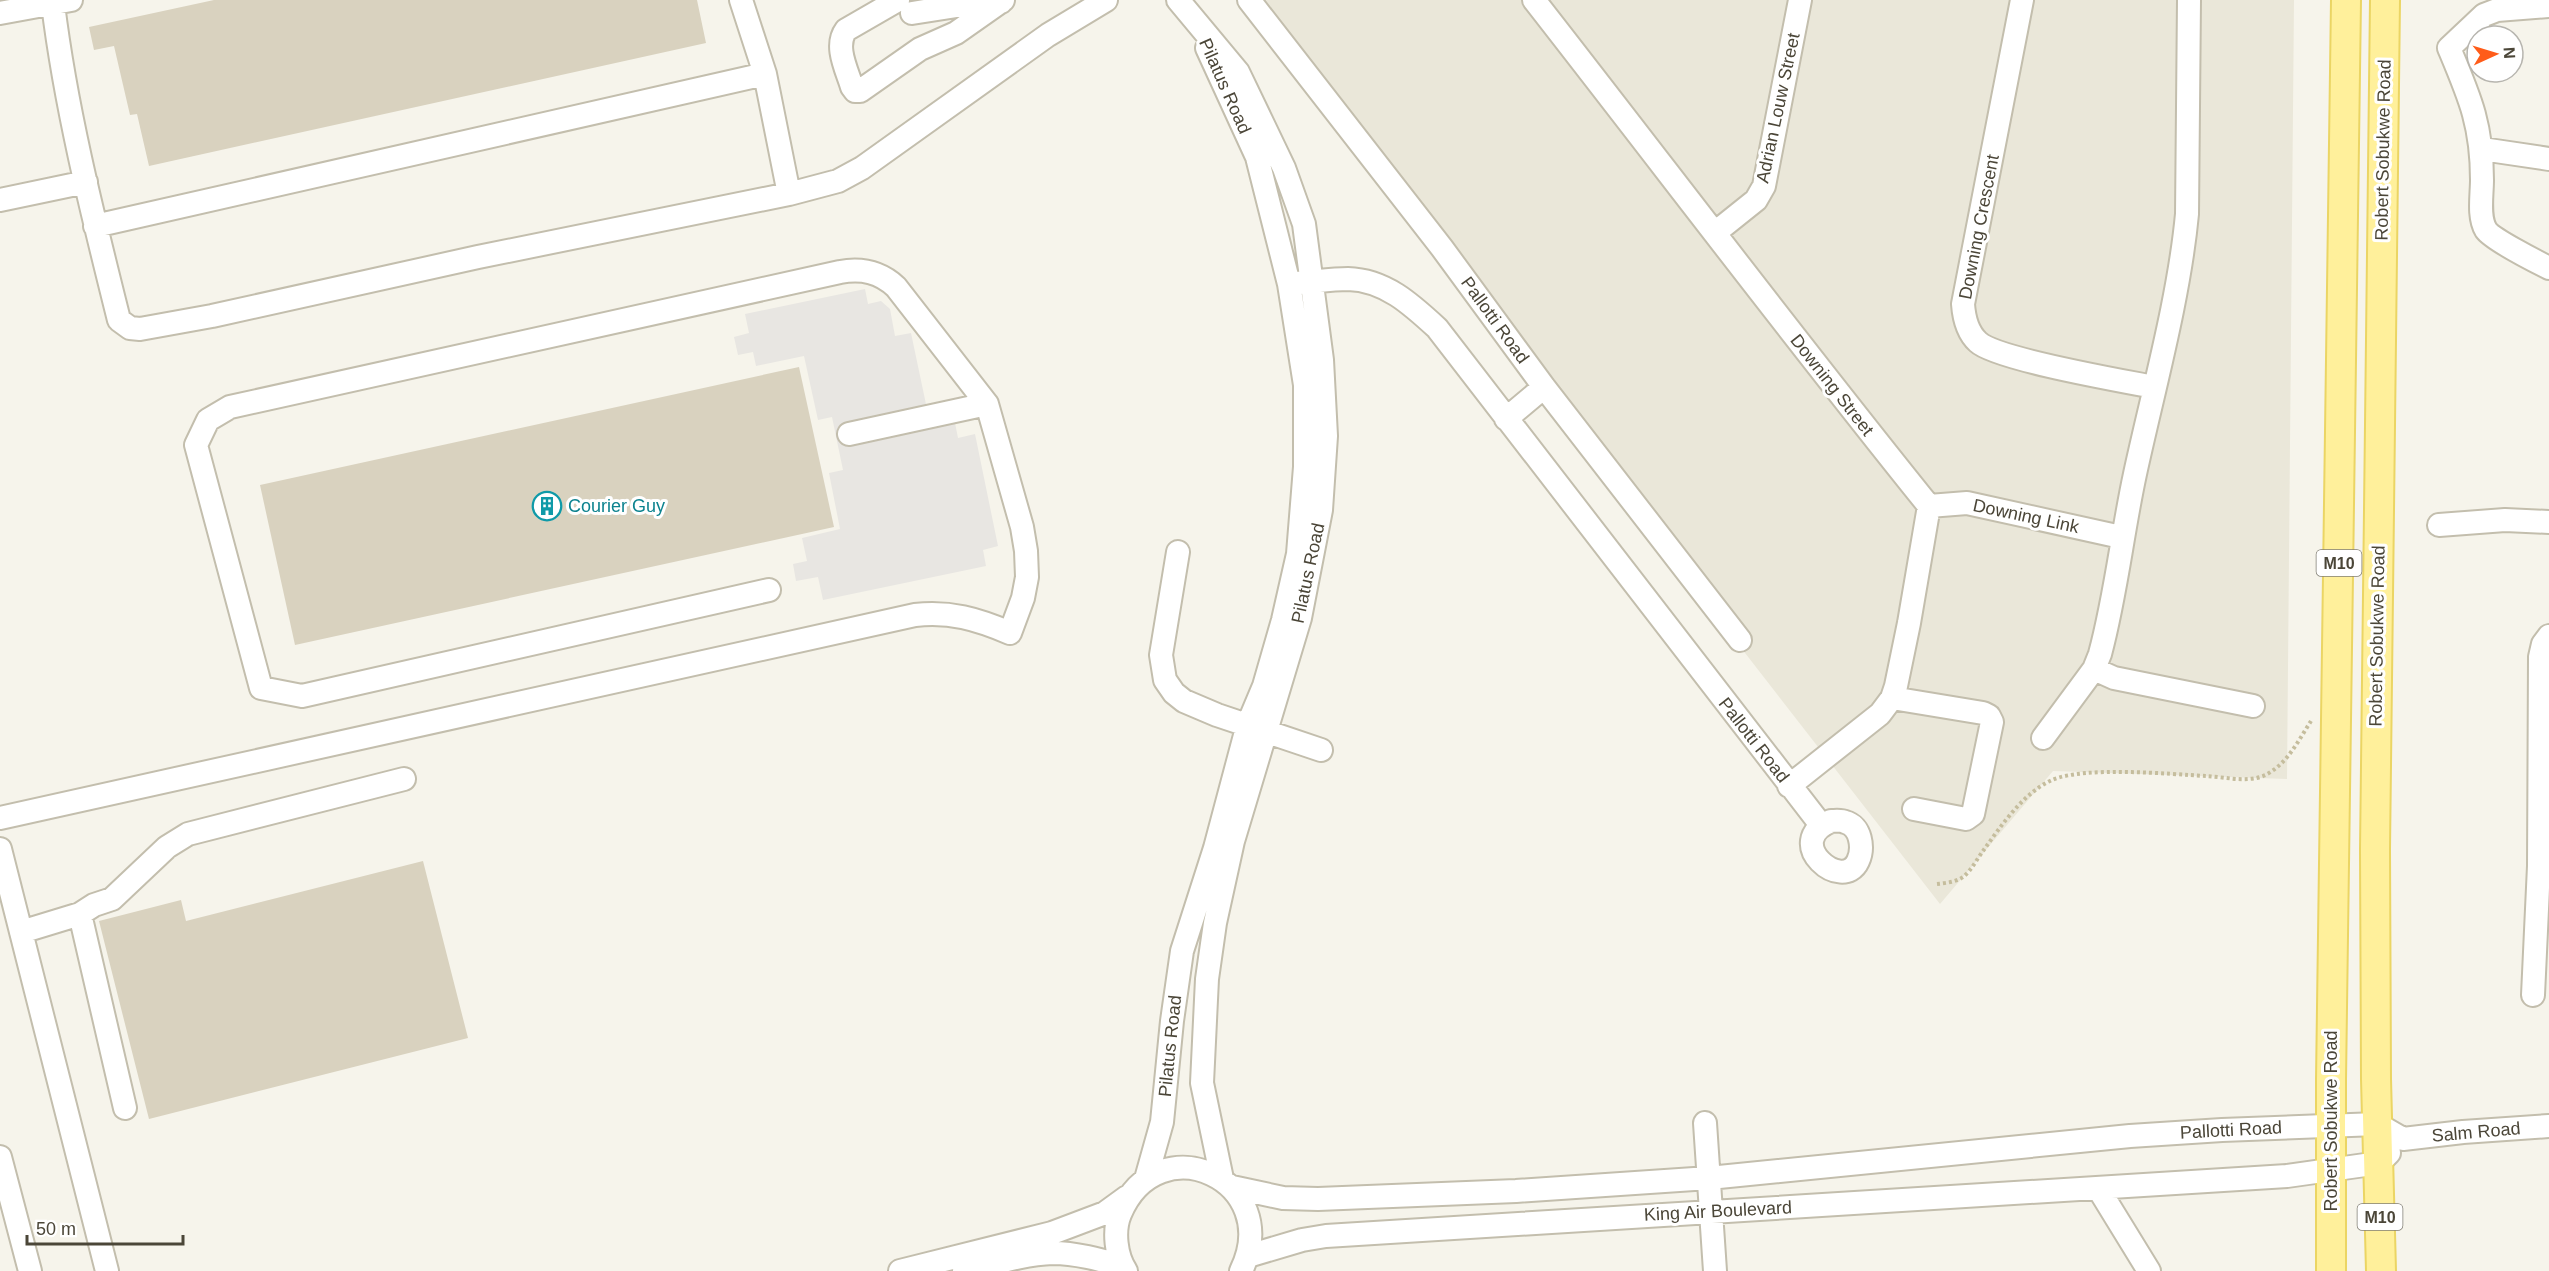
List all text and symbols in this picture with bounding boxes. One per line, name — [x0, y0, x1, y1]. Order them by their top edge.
north arrow — [2465, 24, 2525, 84]
street label: Adrian Louw Street — [1752, 31, 1804, 185]
street label: Pilatus Road — [1195, 35, 1255, 137]
text: N — [2501, 47, 2518, 59]
street label: Robert Sobukwe Road — [2371, 59, 2395, 241]
street label: Downing Crescent — [1955, 153, 2003, 301]
street label: Pallotti Road — [1457, 273, 1533, 367]
street label: Downing Street — [1786, 330, 1878, 440]
building icon: Courier Guy — [531, 490, 563, 522]
street label: Downing Link — [1971, 495, 2082, 537]
place label: Courier Guy — [568, 496, 665, 516]
street label: Pilatus Road — [1288, 521, 1328, 625]
street label: Robert Sobukwe Road — [2365, 545, 2389, 727]
road number: M10 — [2316, 550, 2362, 576]
street label: Pallotti Road — [1715, 694, 1793, 786]
street label: Pilatus Road — [1155, 994, 1185, 1098]
street label: Robert Sobukwe Road — [2321, 1030, 2341, 1212]
street label: Pallotti Road — [2180, 1117, 2282, 1143]
street label: Salm Road — [2431, 1118, 2521, 1146]
street label: King Air Boulevard — [1644, 1197, 1792, 1225]
road number: M10 — [2358, 1204, 2402, 1230]
scale bar — [27, 1208, 183, 1246]
text: 50 m — [36, 1219, 76, 1239]

